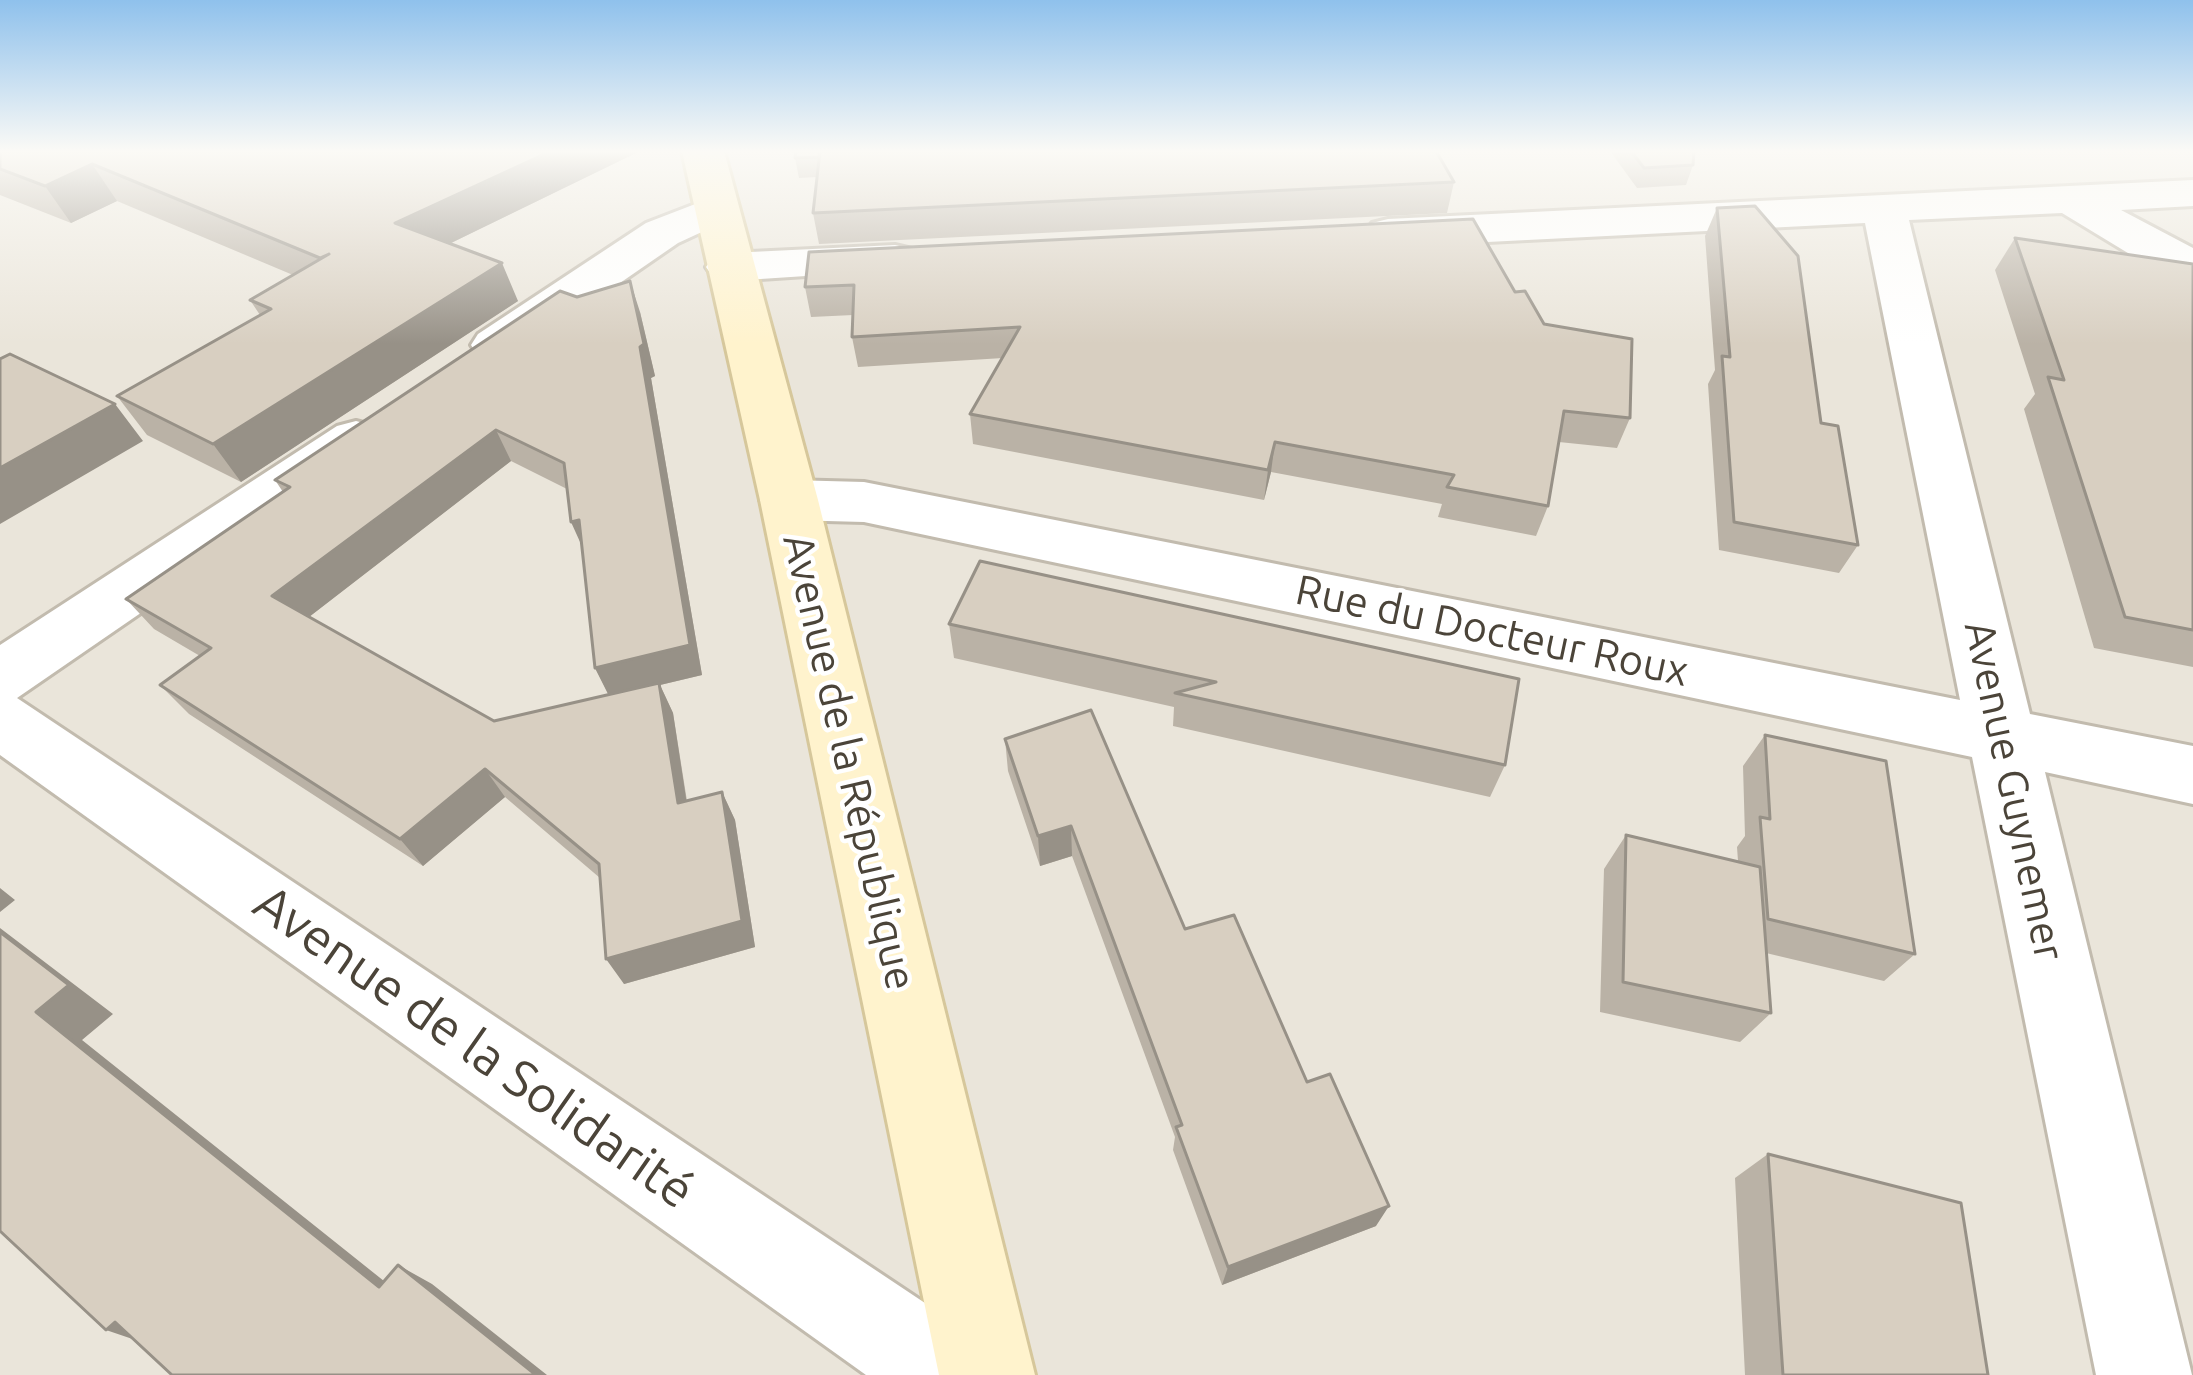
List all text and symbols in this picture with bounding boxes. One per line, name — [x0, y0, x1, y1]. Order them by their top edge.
street label: Avenue de la République — [772, 529, 926, 995]
street label: Rue du Docteur Roux — [1291, 565, 1693, 697]
street label: Avenue Guynemer — [1953, 617, 2075, 965]
street label: Avenue de la Solidarité — [242, 872, 706, 1222]

